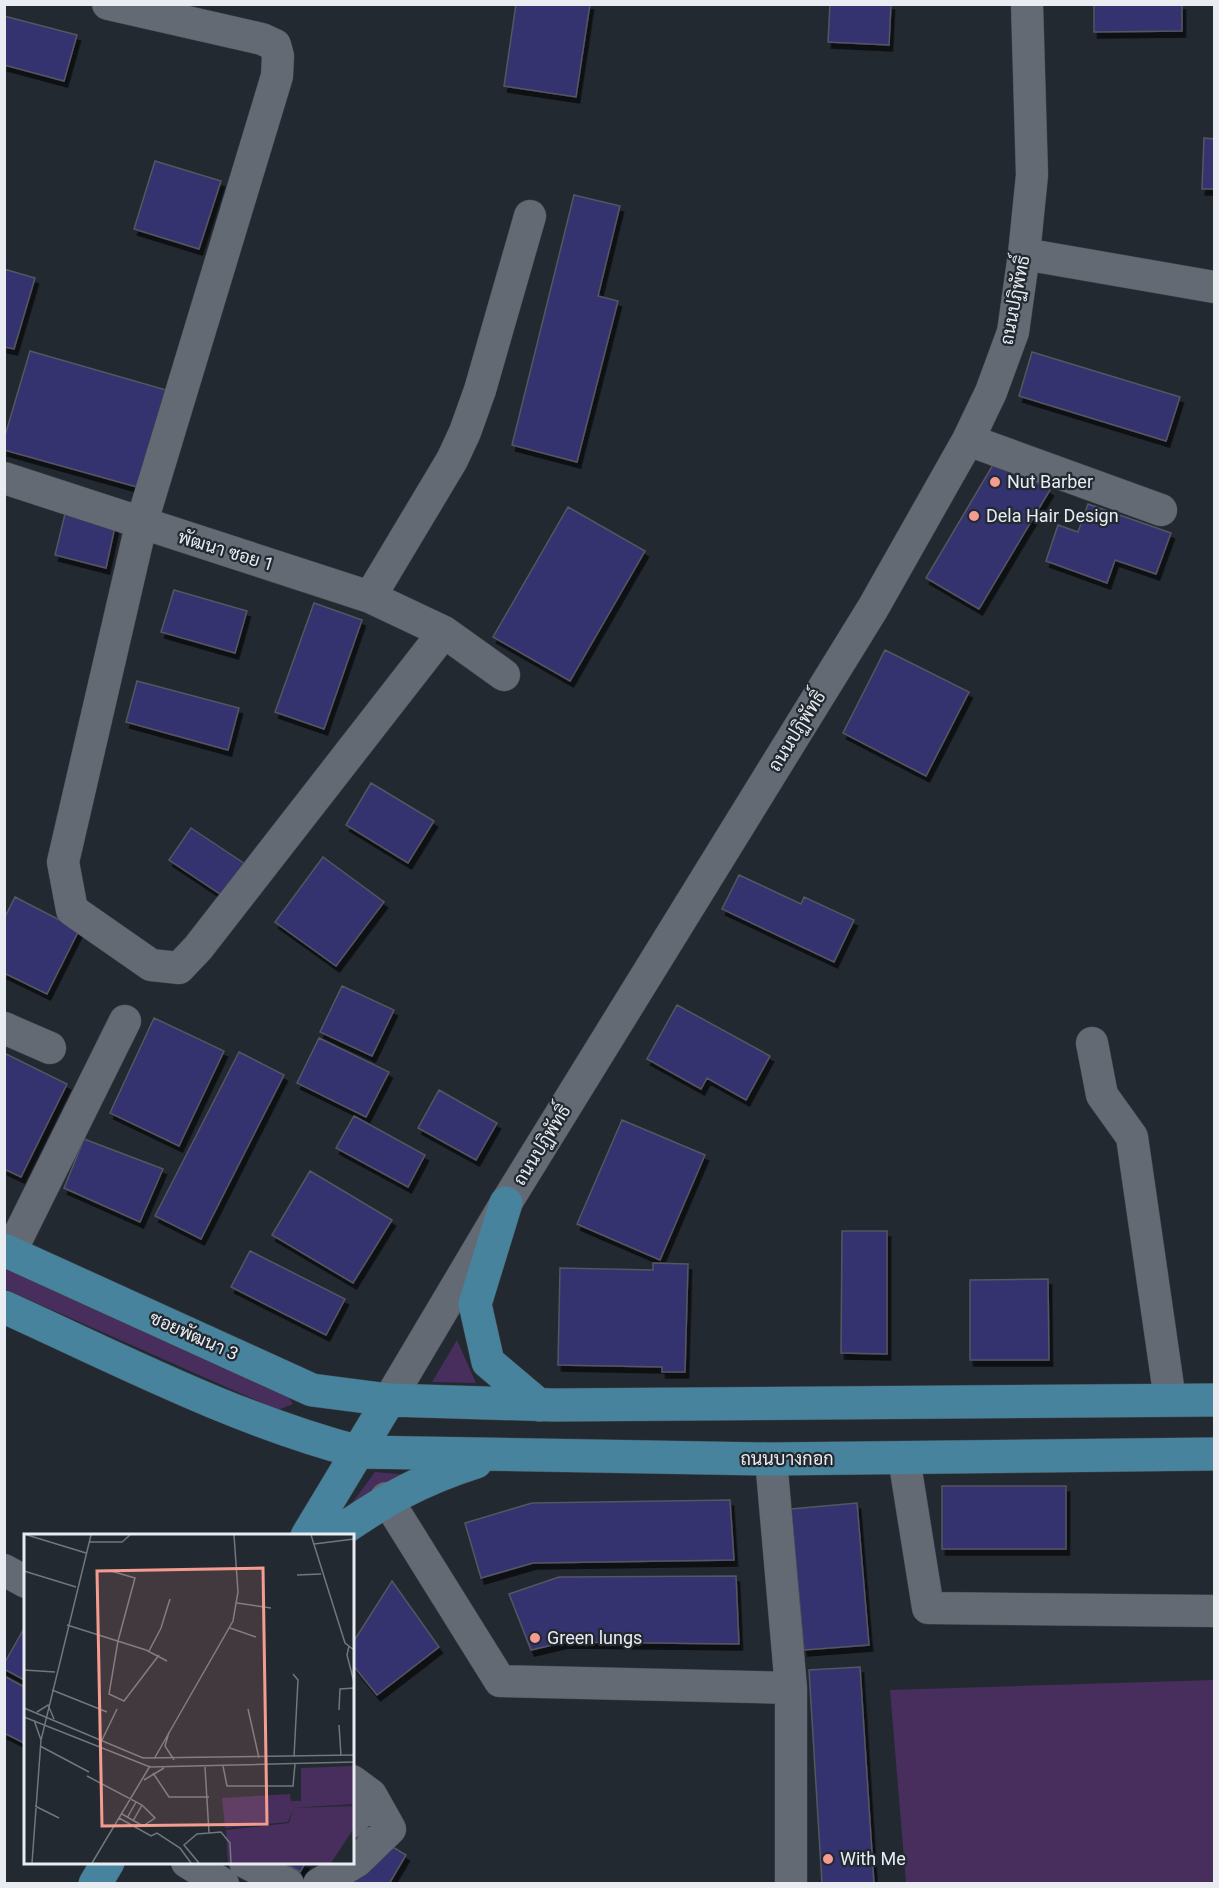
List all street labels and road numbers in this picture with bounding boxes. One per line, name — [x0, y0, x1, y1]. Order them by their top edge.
street label: ถนนปฏิพัทธิ์ — [990, 252, 1035, 347]
street label: พัฒนา ซอย 1 — [176, 526, 277, 575]
street label: ถนนปฏิพัทธิ์ — [759, 684, 831, 776]
street label: ถนนปฏิพัทธิ์ — [504, 1098, 576, 1190]
street label: ซอยพัฒนา 3 — [147, 1307, 242, 1364]
street label: ถนนบางกอก — [740, 1448, 834, 1469]

